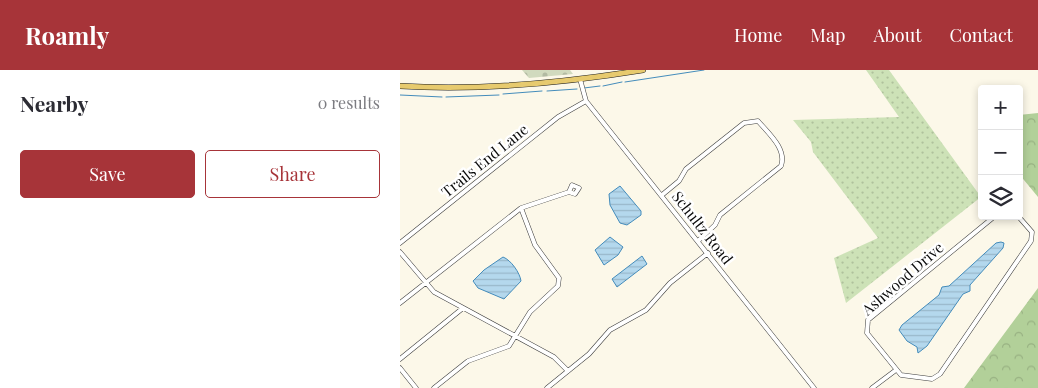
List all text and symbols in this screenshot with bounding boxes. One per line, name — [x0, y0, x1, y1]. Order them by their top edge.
text: Roamly — [25, 19, 109, 51]
text: Home — [734, 23, 782, 47]
text: Map — [810, 23, 845, 47]
text: About — [873, 23, 922, 47]
text: Contact — [950, 23, 1013, 47]
map controls — [978, 85, 1023, 220]
button: + — [978, 85, 1023, 130]
text: Nearby — [20, 89, 89, 117]
text: 0 results — [318, 92, 380, 113]
street label: Trails End Lane — [437, 119, 532, 201]
button: − — [978, 130, 1023, 175]
button: Save — [20, 150, 195, 198]
button: Share — [205, 150, 380, 198]
button: layers — [978, 175, 1023, 220]
street label: Schultz Road — [668, 187, 738, 268]
street label: Ashwood Drive — [857, 237, 947, 320]

